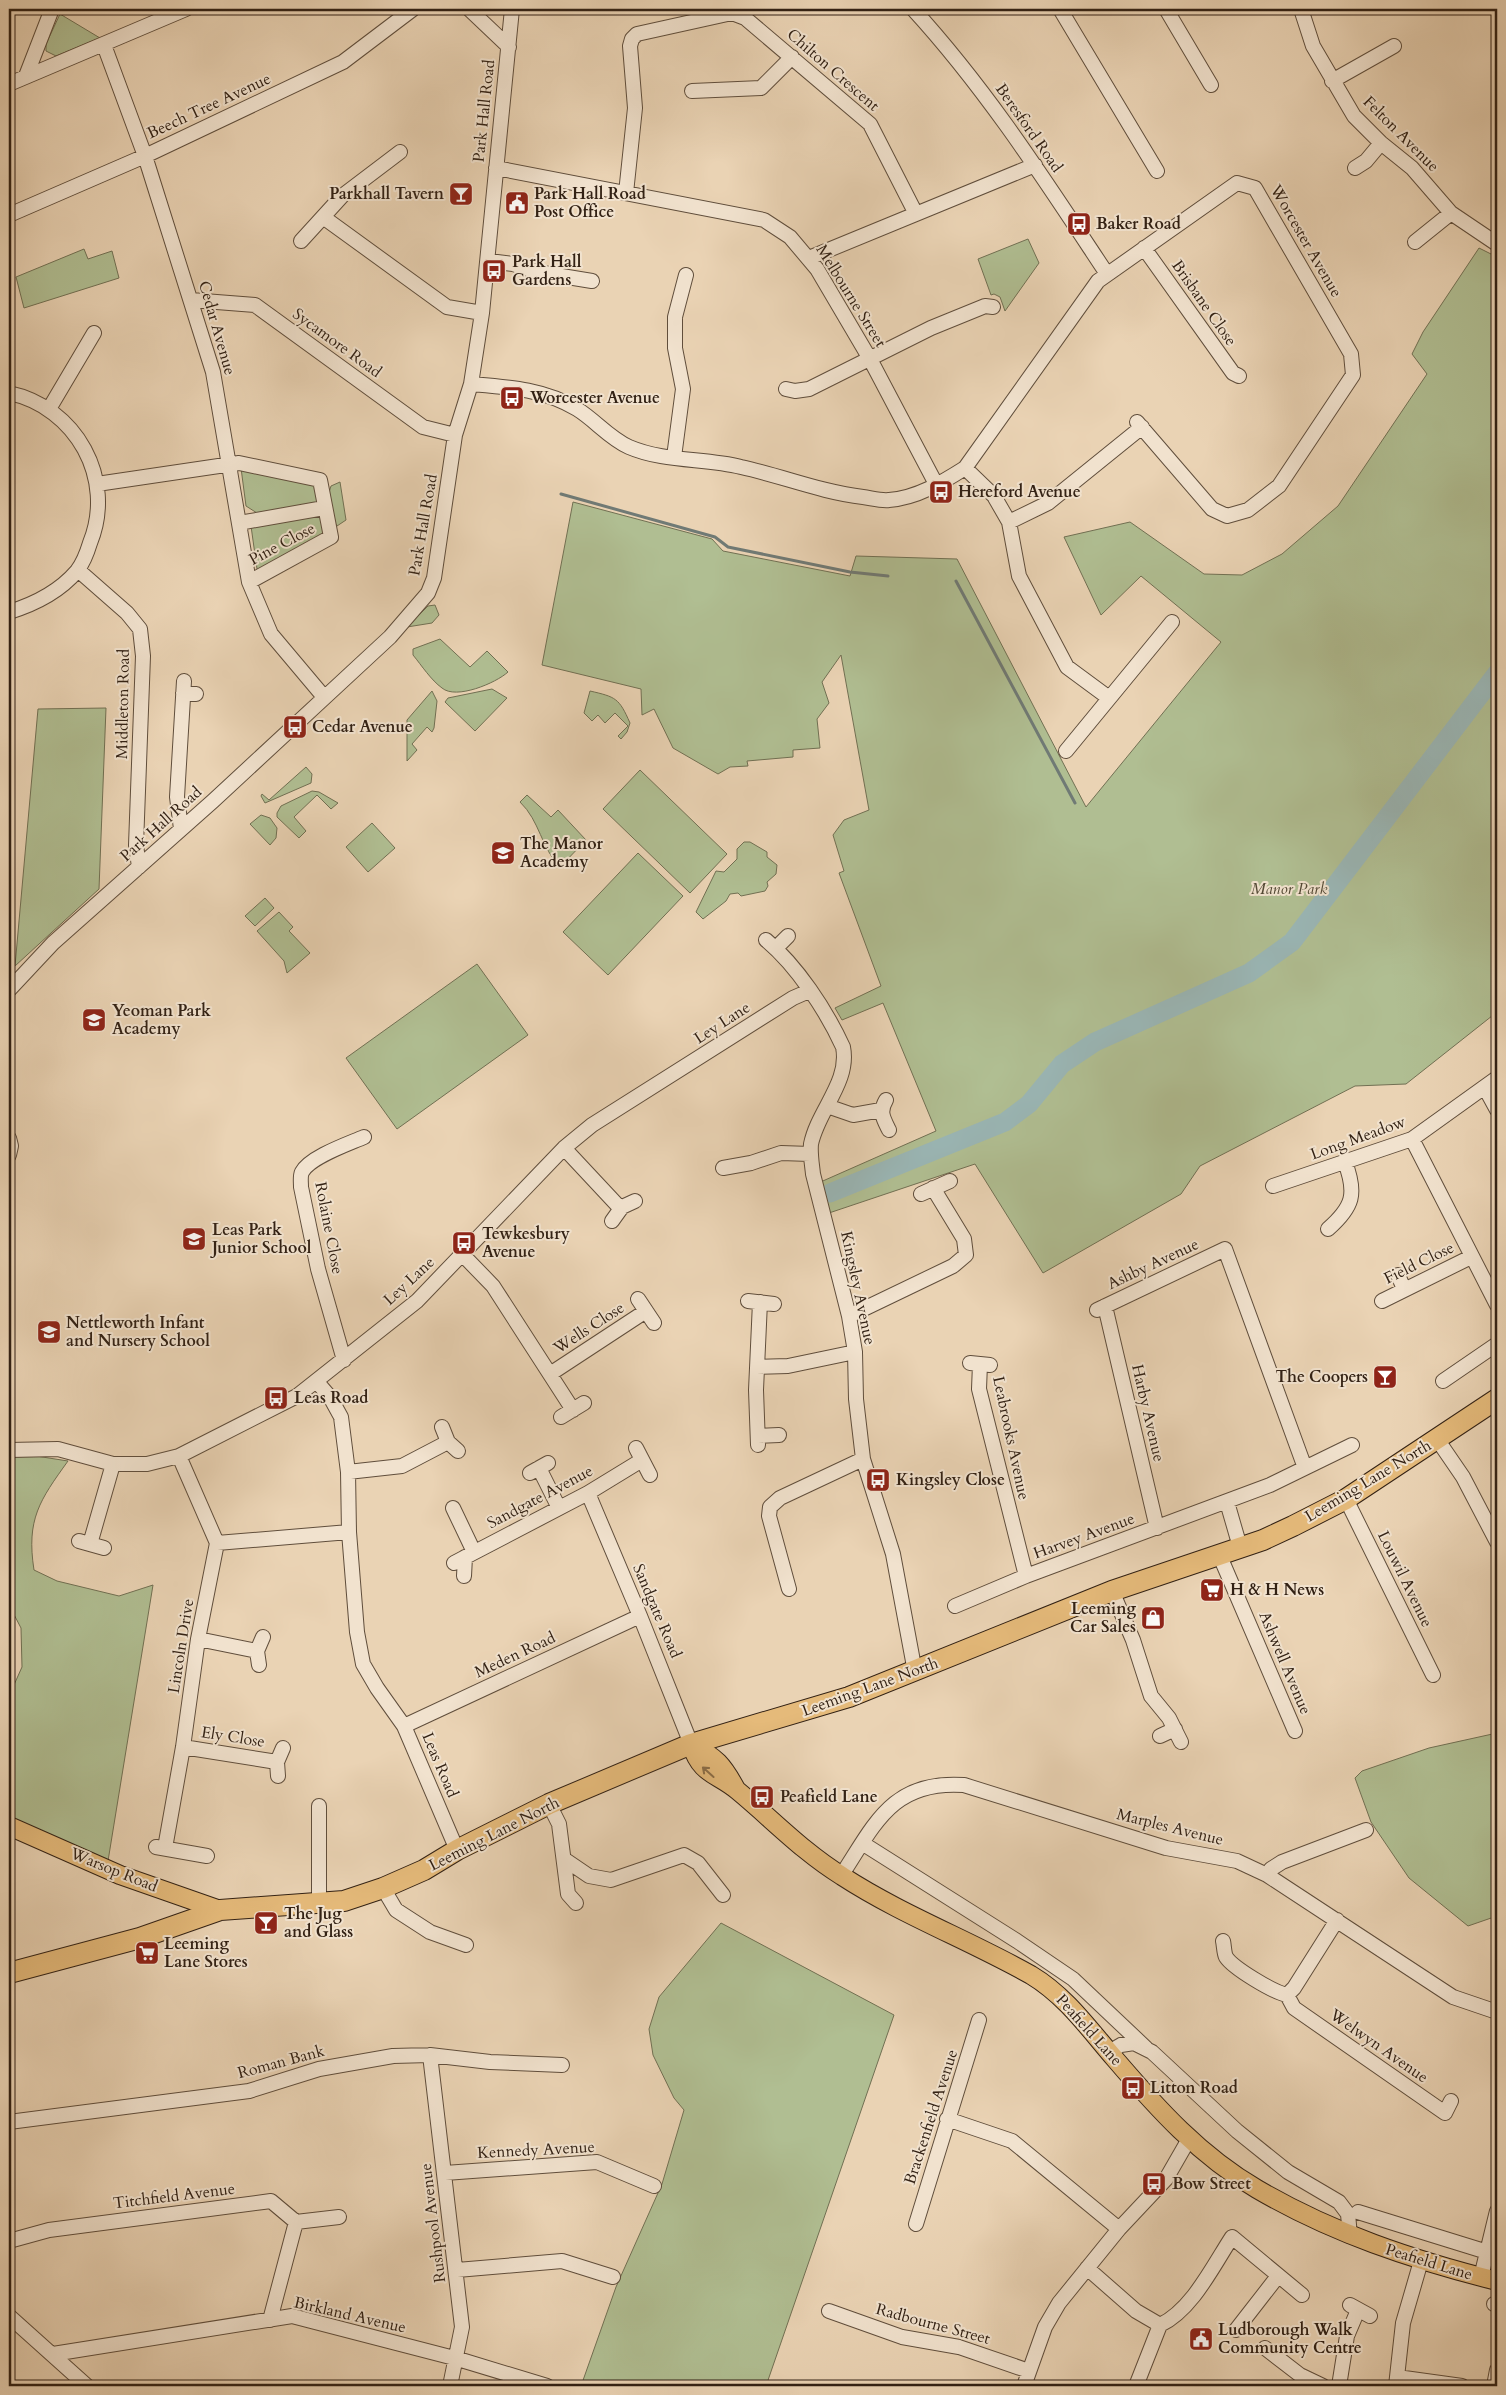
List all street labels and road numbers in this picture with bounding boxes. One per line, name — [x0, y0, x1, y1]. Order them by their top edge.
street label: Chilton Crescent — [782, 24, 884, 116]
street label: Park Hall Road — [468, 58, 500, 163]
street label: Beech Tree Avenue — [144, 68, 274, 144]
street label: Beresford Road — [990, 79, 1068, 177]
street label: Felton Avenue — [1358, 91, 1444, 177]
street label: Worcester Avenue — [1264, 180, 1347, 301]
street label: Melbourne Street — [811, 240, 891, 352]
street label: Brisbane Close — [1166, 256, 1242, 350]
street label: Cedar Avenue — [193, 278, 241, 378]
street label: Sycamore Road — [288, 303, 387, 383]
street label: Park Hall Road — [403, 472, 443, 578]
street label: Pine Close — [245, 517, 319, 571]
street label: Middleton Road — [111, 648, 135, 759]
street label: Park Hall Road — [115, 781, 207, 867]
street label: Ley Lane — [690, 997, 754, 1049]
street label: Long Meadow — [1307, 1111, 1409, 1165]
street label: Rolaine Close — [309, 1180, 349, 1276]
street label: Kingsley Avenue — [835, 1229, 881, 1347]
street label: Ashby Avenue — [1104, 1233, 1202, 1295]
street label: Field Close — [1380, 1237, 1458, 1289]
street label: Ley Lane — [379, 1252, 439, 1310]
street label: Wells Close — [548, 1297, 629, 1360]
street label: Harby Avenue — [1126, 1362, 1170, 1464]
street label: Leabrooks Avenue — [987, 1374, 1035, 1502]
street label: Leeming Lane North — [1301, 1434, 1435, 1527]
street label: Sandgate Avenue — [483, 1460, 597, 1534]
street label: Harvey Avenue — [1030, 1508, 1138, 1564]
street label: Louwil Avenue — [1372, 1527, 1438, 1631]
street label: Sandgate Road — [627, 1561, 687, 1662]
street label: Lincoln Drive — [163, 1597, 199, 1695]
street label: Ashwell Avenue — [1253, 1608, 1317, 1718]
street label: Meden Road — [471, 1627, 559, 1683]
street label: Leeming Lane North — [799, 1652, 942, 1722]
street label: Ely Close — [200, 1721, 266, 1753]
street label: Leas Road — [416, 1729, 464, 1801]
street label: Leeming Lane North — [425, 1791, 563, 1876]
street label: Marples Avenue — [1114, 1803, 1226, 1851]
street label: Warsop Road — [66, 1842, 161, 1898]
street label: Peafield Lane — [1051, 1989, 1127, 2071]
street label: Welwyn Avenue — [1325, 2003, 1433, 2088]
street label: Roman Bank — [235, 2040, 327, 2084]
street label: Brackenfield Avenue — [899, 2047, 963, 2187]
street label: Kennedy Avenue — [477, 2136, 595, 2164]
street label: Rushpool Avenue — [415, 2162, 451, 2284]
street label: Titchfield Avenue — [112, 2178, 236, 2214]
street label: Peafield Lane — [1383, 2238, 1475, 2286]
street label: Birkland Avenue — [292, 2291, 408, 2339]
street label: Radbourne Street — [873, 2298, 993, 2350]

